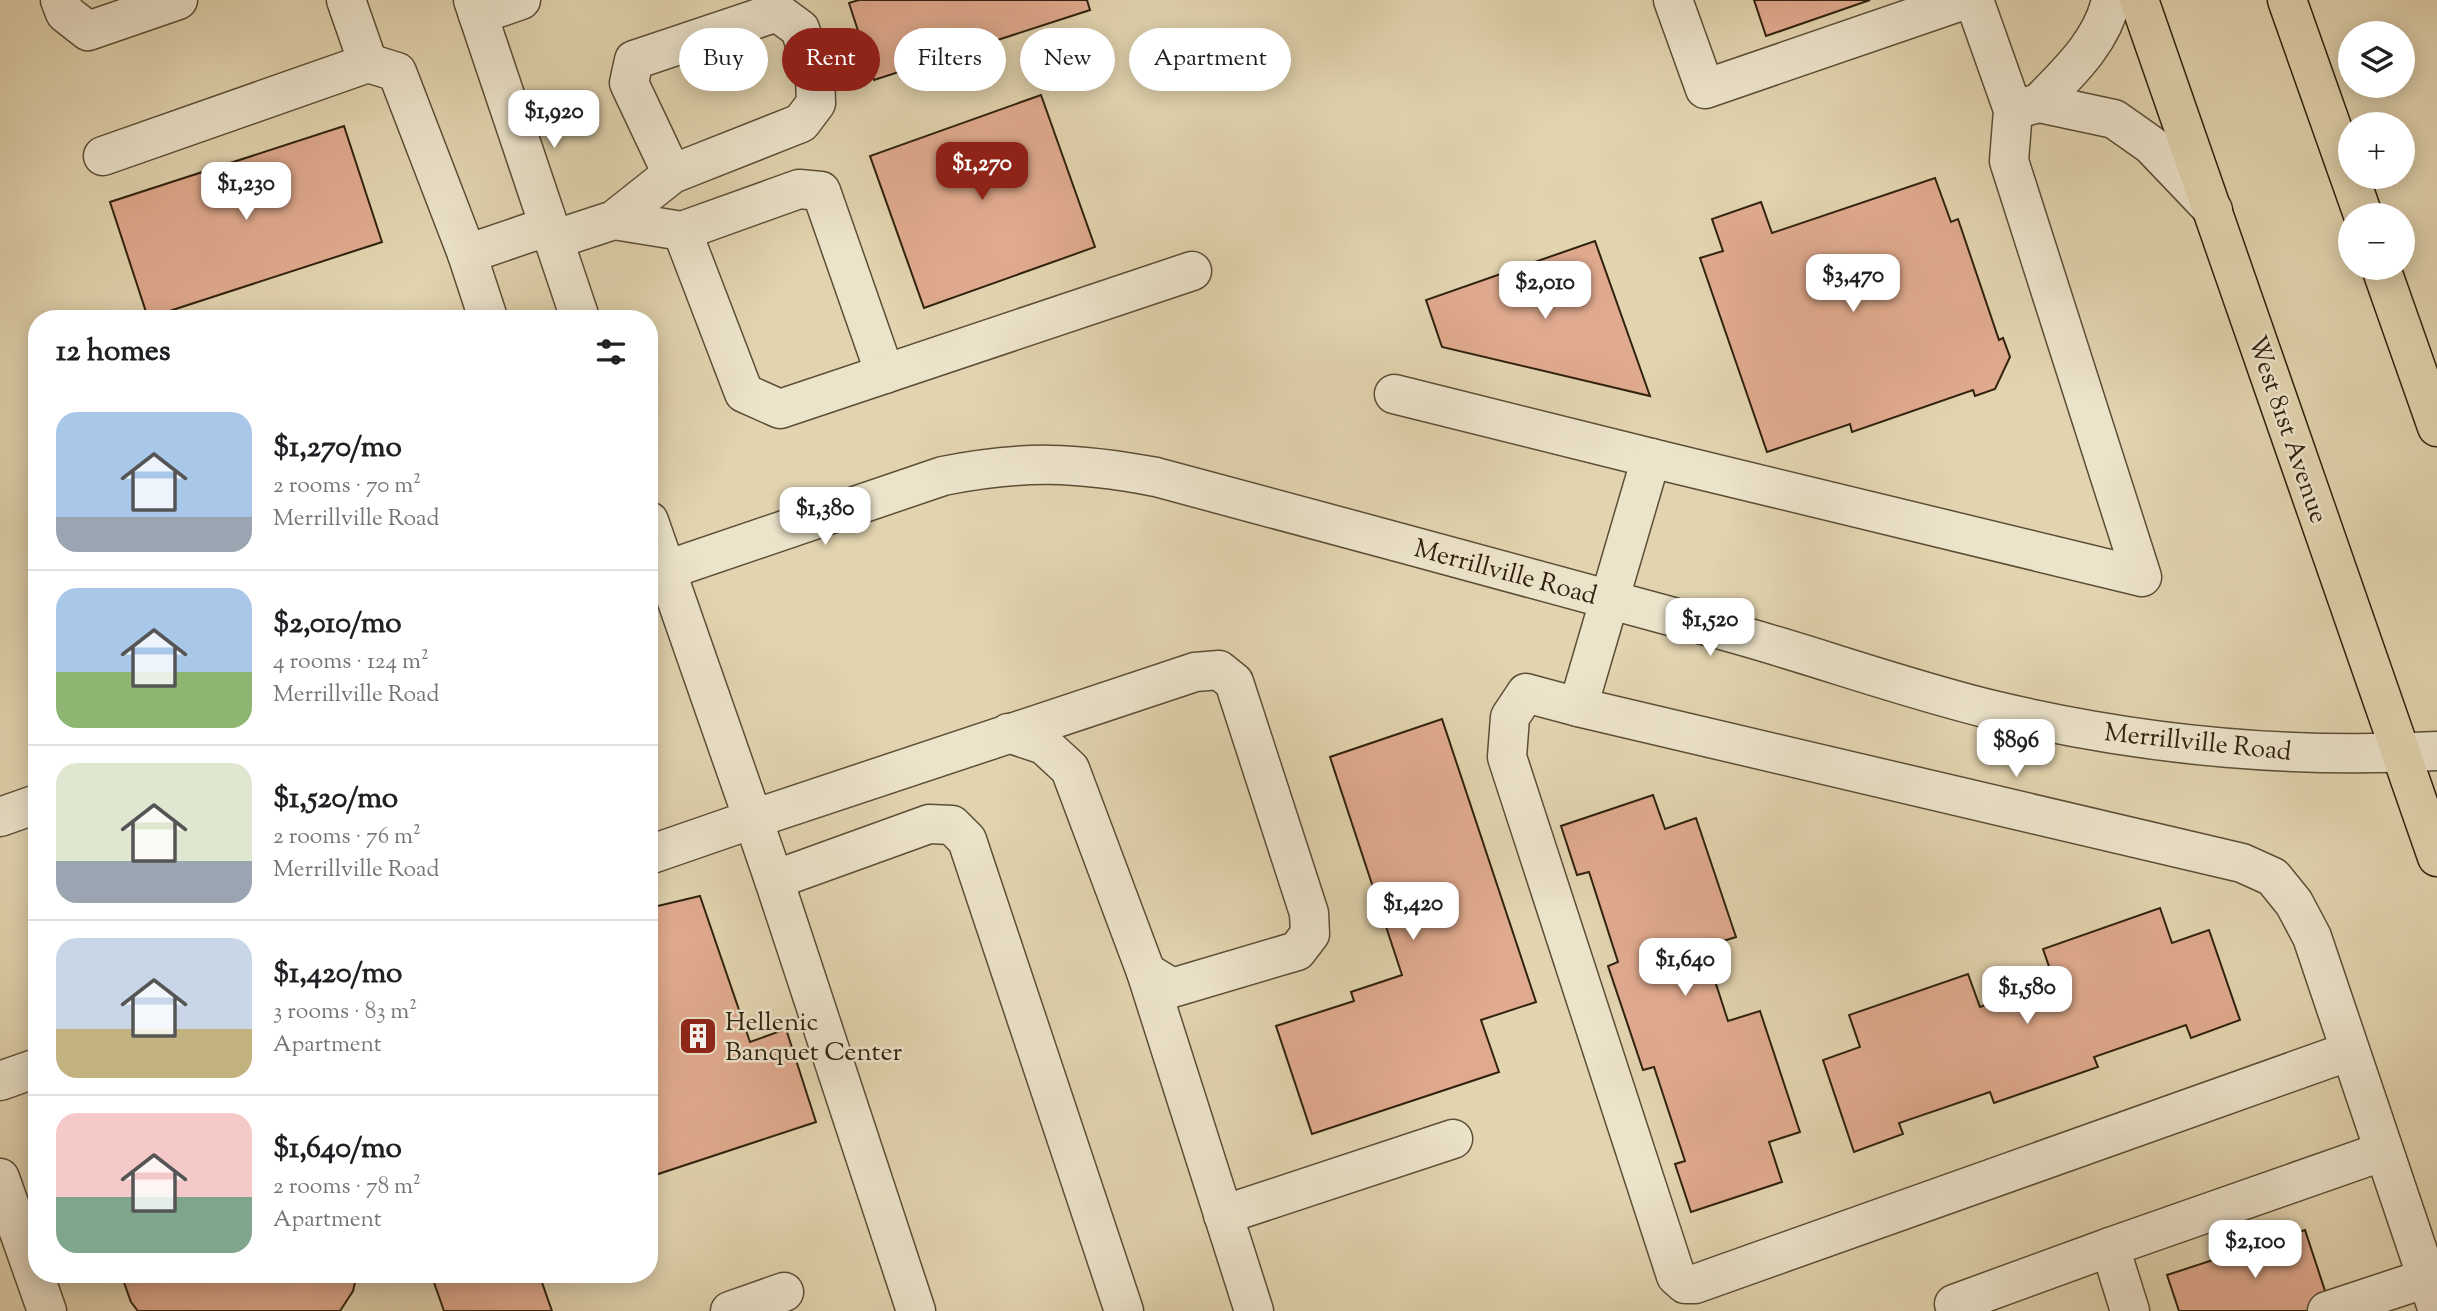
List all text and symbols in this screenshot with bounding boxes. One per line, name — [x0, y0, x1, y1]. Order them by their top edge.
map controls — [2338, 21, 2415, 280]
button: layers — [2338, 21, 2415, 98]
chip: Buy — [679, 28, 768, 91]
chip: Rent — [782, 28, 880, 91]
chip: Filters — [894, 28, 1006, 91]
chip: New — [1020, 28, 1115, 91]
chip: Apartment — [1129, 28, 1291, 91]
pin: $1,920 — [497, 90, 611, 150]
text: $1,920 — [524, 96, 584, 129]
button: + — [2338, 112, 2415, 189]
pin: $1,270 — [925, 142, 1039, 202]
text: $1,270 — [952, 148, 1012, 181]
pin: $1,230 — [189, 162, 303, 222]
text: $1,230 — [217, 168, 275, 201]
button: − — [2338, 203, 2415, 280]
pin: $3,470 — [1796, 254, 1910, 314]
text: $3,470 — [1822, 260, 1884, 293]
pin: $2,010 — [1488, 262, 1602, 321]
text: $2,010 — [1515, 267, 1575, 300]
text: 12 homes — [56, 331, 171, 374]
street label: West 81st Avenue — [2237, 331, 2336, 529]
icon: filters — [592, 333, 630, 371]
text: $1,270/mo — [273, 427, 402, 470]
icon: home — [112, 440, 196, 524]
text: 2 rooms · 70 m² — [273, 470, 421, 503]
pin: $1,380 — [768, 488, 882, 547]
text: $1,380 — [796, 493, 854, 526]
text: Merrillville Road — [273, 503, 439, 536]
street label: Merrillville Road — [1410, 531, 1601, 616]
pin: $1,520 — [1653, 598, 1767, 658]
text: $2,010/mo — [273, 603, 402, 646]
text: $1,520 — [1681, 604, 1739, 637]
icon: home — [112, 616, 196, 700]
text: 4 rooms · 124 m² — [273, 646, 429, 679]
text: Merrillville Road — [273, 679, 439, 712]
street label: Merrillville Road — [2102, 715, 2294, 772]
pin: $896 — [1975, 720, 2057, 779]
text: $896 — [1993, 725, 2039, 758]
text: $1,520/mo — [273, 778, 398, 821]
icon: home — [112, 791, 196, 875]
text: 2 rooms · 76 m² — [273, 821, 421, 854]
text: Merrillville Road — [273, 854, 439, 887]
pin: $1,420 — [1356, 883, 1470, 942]
text: $1,420 — [1383, 888, 1443, 921]
pin: $1,640 — [1628, 939, 1742, 998]
text: $1,640 — [1655, 944, 1715, 977]
text: $1,420/mo — [273, 953, 402, 996]
icon: home — [112, 966, 196, 1050]
pin: $1,580 — [1970, 967, 2084, 1026]
text: $1,580 — [1998, 972, 2056, 1005]
text: 3 rooms · 83 m² — [273, 996, 417, 1029]
place label: Hellenic Banquet Center — [725, 1005, 903, 1072]
building icon: Hellenic Banquet Center — [677, 1015, 719, 1057]
text: Apartment — [273, 1029, 382, 1062]
text: $1,640/mo — [273, 1128, 402, 1171]
icon: home — [112, 1141, 196, 1225]
text: 2 rooms · 78 m² — [273, 1171, 421, 1204]
text: Apartment — [273, 1204, 382, 1237]
pin: $2,100 — [2198, 1220, 2312, 1280]
text: $2,100 — [2225, 1226, 2285, 1259]

